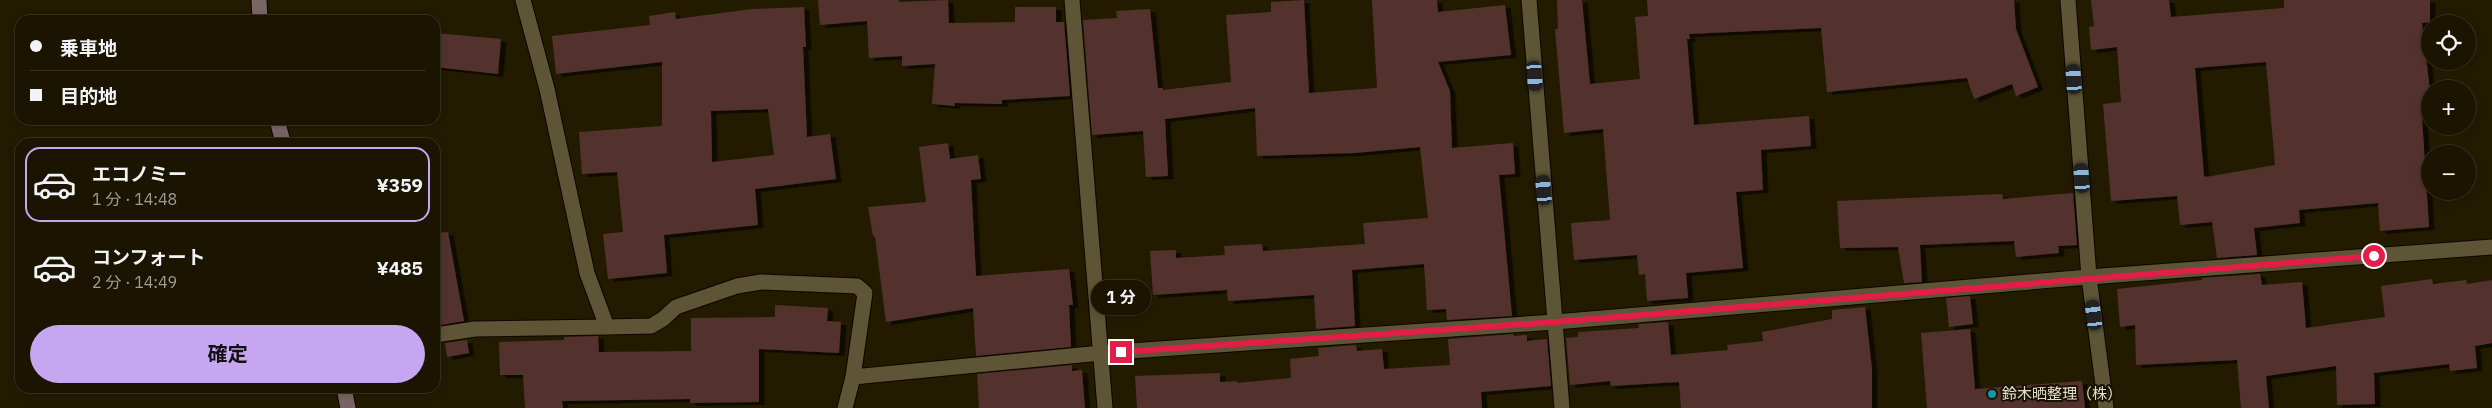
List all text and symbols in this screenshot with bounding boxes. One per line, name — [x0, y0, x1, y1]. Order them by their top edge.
map controls — [2421, 15, 2476, 200]
button: locate — [2421, 15, 2476, 70]
text: 乗車地 — [60, 36, 117, 60]
car — [1526, 61, 1543, 91]
car — [2065, 64, 2082, 94]
button: + — [2421, 80, 2476, 135]
text: 目的地 — [60, 84, 117, 108]
button: − — [2421, 145, 2476, 200]
icon: car — [32, 162, 77, 207]
text: エコノミー — [92, 162, 187, 186]
car — [2073, 163, 2090, 193]
text: ¥359 — [376, 173, 423, 197]
car — [1535, 174, 1552, 206]
text: 1 分 · 14:48 — [92, 189, 177, 209]
icon: car — [32, 245, 77, 290]
text: コンフォート — [92, 245, 205, 269]
route start — [2363, 245, 2385, 267]
text: ¥485 — [376, 256, 423, 280]
text: 2 分 · 14:49 — [92, 272, 177, 292]
callout: 1 分 — [1091, 280, 1151, 314]
text: 1 分 — [1106, 287, 1136, 307]
car — [2084, 299, 2103, 331]
button: 確定 — [30, 325, 425, 383]
route end — [1110, 341, 1132, 363]
place label: 鈴木晒整理（株） — [2002, 384, 2122, 403]
marker: 鈴木晒整理（株） — [1986, 388, 1998, 400]

